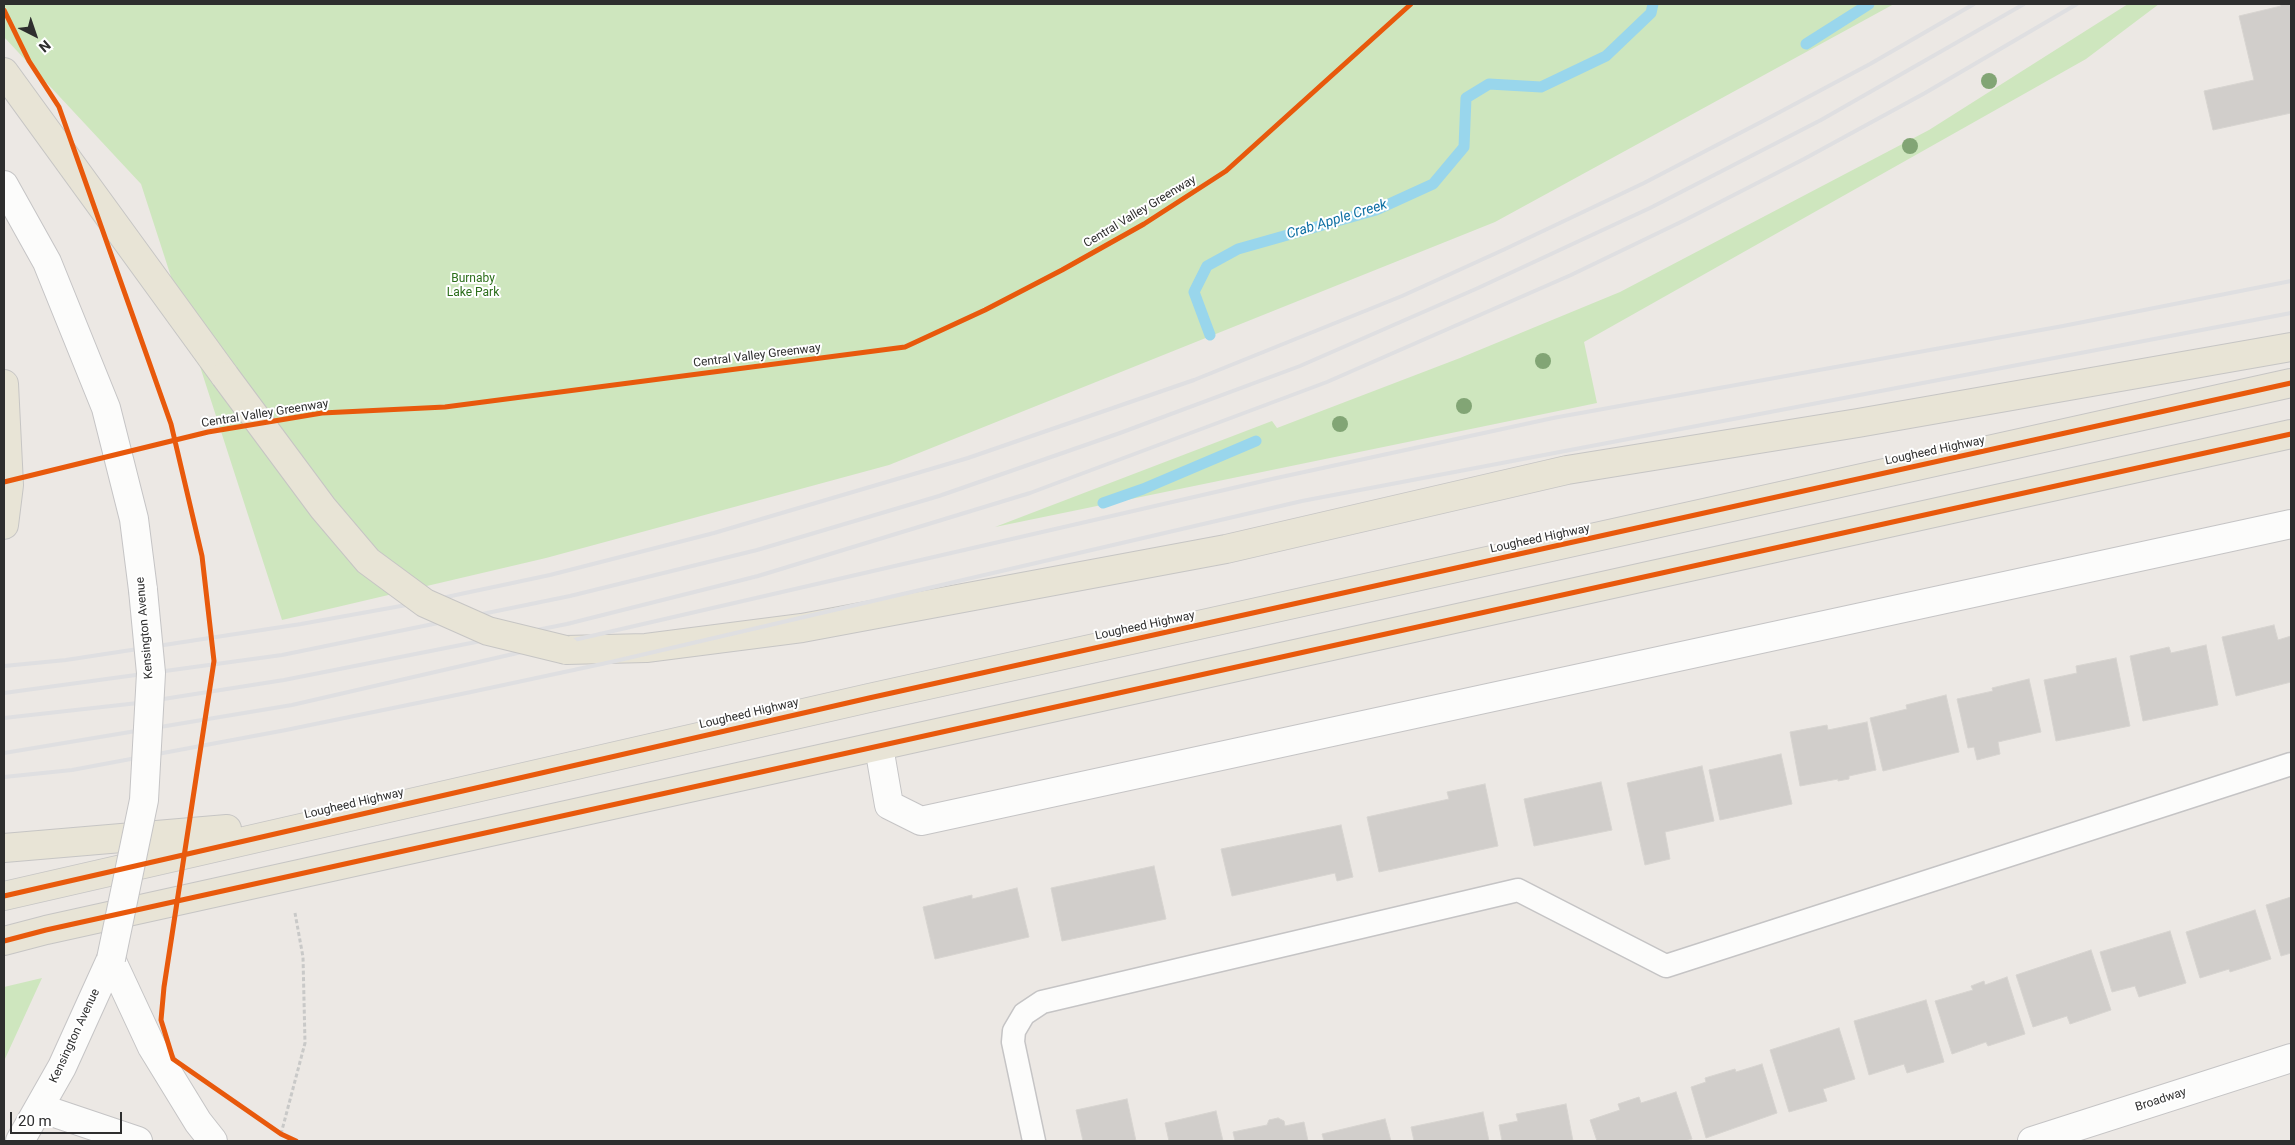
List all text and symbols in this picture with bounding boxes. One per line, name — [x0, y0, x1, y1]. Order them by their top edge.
north arrow — [10, 10, 60, 60]
text: N — [36, 37, 54, 56]
street label: Central Valley Greenway — [1081, 173, 1199, 251]
water label: Crab Apple Creek — [1285, 197, 1389, 243]
park label: Burnaby Lake Park — [447, 272, 499, 300]
street label: Central Valley Greenway — [692, 341, 822, 371]
street label: Central Valley Greenway — [201, 397, 329, 431]
street label: Lougheed Highway — [1884, 433, 1986, 469]
street label: Lougheed Highway — [1489, 521, 1591, 557]
street label: Kensington Avenue — [133, 576, 157, 680]
street label: Lougheed Highway — [1094, 608, 1196, 644]
street label: Lougheed Highway — [698, 696, 800, 732]
street label: Lougheed Highway — [303, 786, 405, 822]
street label: Kensington Avenue — [47, 987, 103, 1085]
street label: Broadway — [2134, 1085, 2188, 1115]
scale bar — [12, 1102, 125, 1134]
text: 20 m — [18, 1112, 52, 1130]

